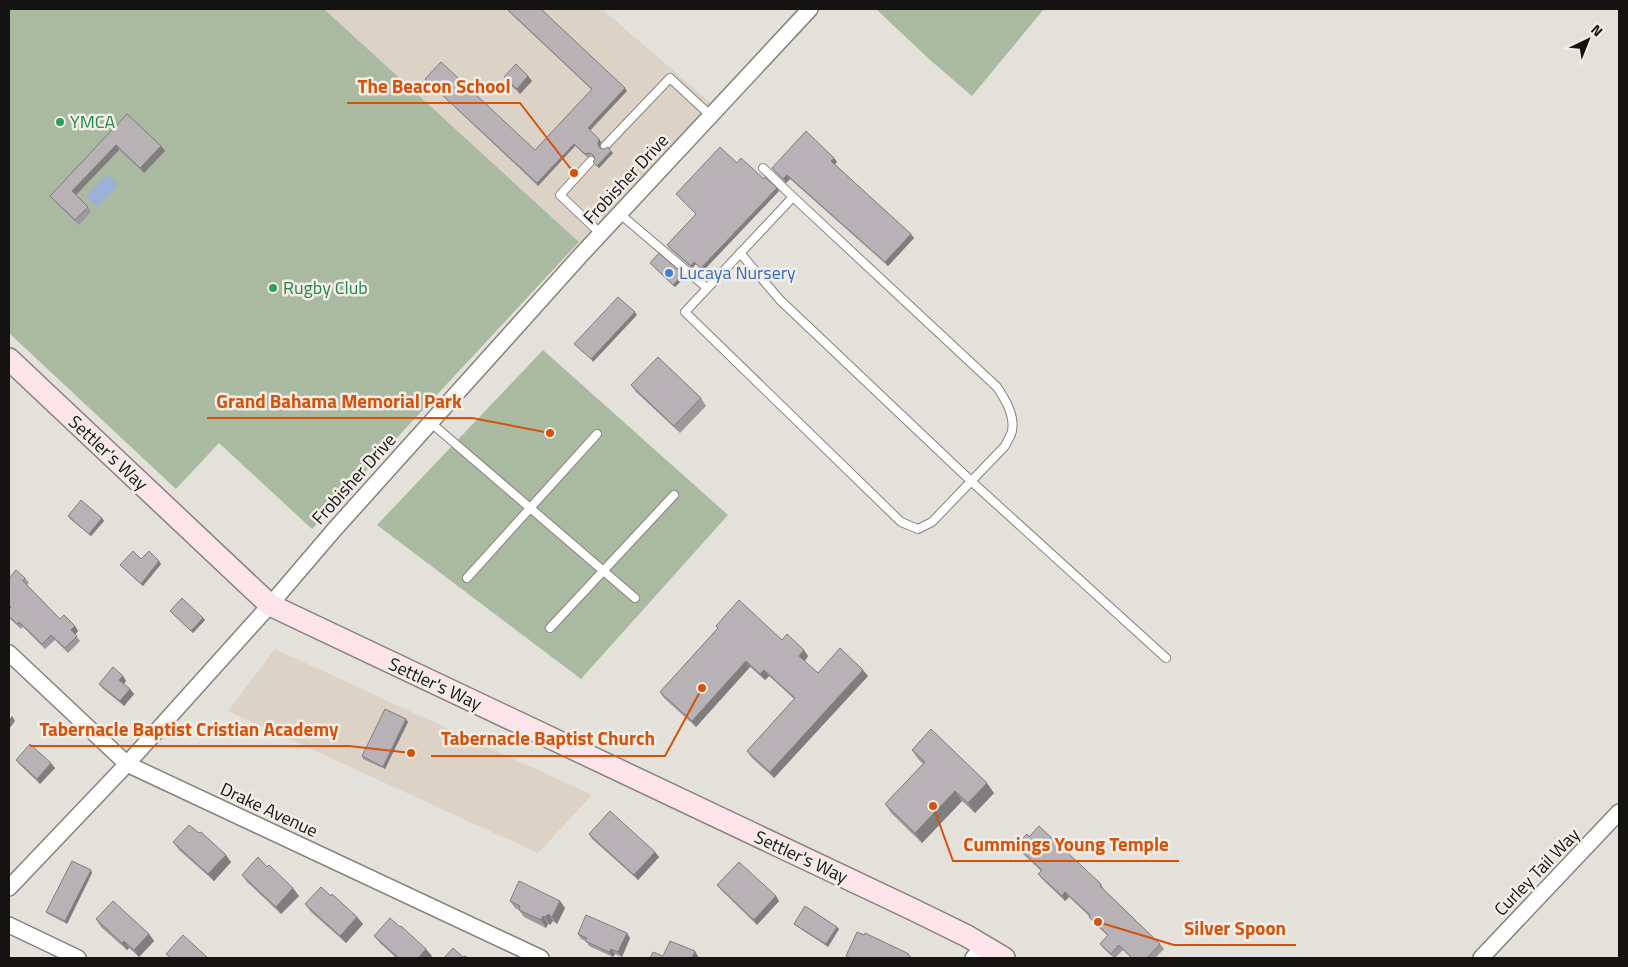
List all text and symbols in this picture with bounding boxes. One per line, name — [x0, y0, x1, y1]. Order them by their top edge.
north arrow — [1563, 15, 1613, 65]
text: N — [1586, 19, 1608, 41]
callout: The Beacon School — [347, 69, 520, 103]
text: The Beacon School — [357, 71, 511, 100]
place label: YMCA — [70, 108, 116, 135]
marker: YMCA — [54, 116, 66, 128]
street label: Frobisher Drive — [577, 127, 675, 230]
place label: Lucaya Nursery — [679, 259, 796, 286]
marker: Lucaya Nursery — [663, 267, 675, 279]
place label: Rugby Club — [283, 274, 368, 301]
marker: Rugby Club — [267, 282, 279, 294]
callout: Grand Bahama Memorial Park — [207, 384, 472, 418]
text: Grand Bahama Memorial Park — [216, 386, 462, 415]
street label: Settler's Way — [62, 409, 154, 497]
street label: Frobisher Drive — [305, 427, 402, 530]
street label: Settler's Way — [384, 650, 487, 717]
callout: Tabernacle Baptist Cristian Academy — [30, 712, 349, 746]
text: Tabernacle Baptist Cristian Academy — [39, 714, 339, 743]
callout: Tabernacle Baptist Church — [431, 722, 665, 756]
text: Tabernacle Baptist Church — [441, 723, 655, 752]
street label: Drake Avenue — [216, 775, 322, 844]
street label: Curley Tail Way — [1488, 821, 1586, 922]
street label: Settler's Way — [750, 823, 853, 890]
callout: Cummings Young Temple — [953, 827, 1179, 861]
text: Cummings Young Temple — [963, 829, 1169, 858]
callout: Silver Spoon — [1174, 911, 1296, 945]
text: Silver Spoon — [1184, 913, 1286, 942]

